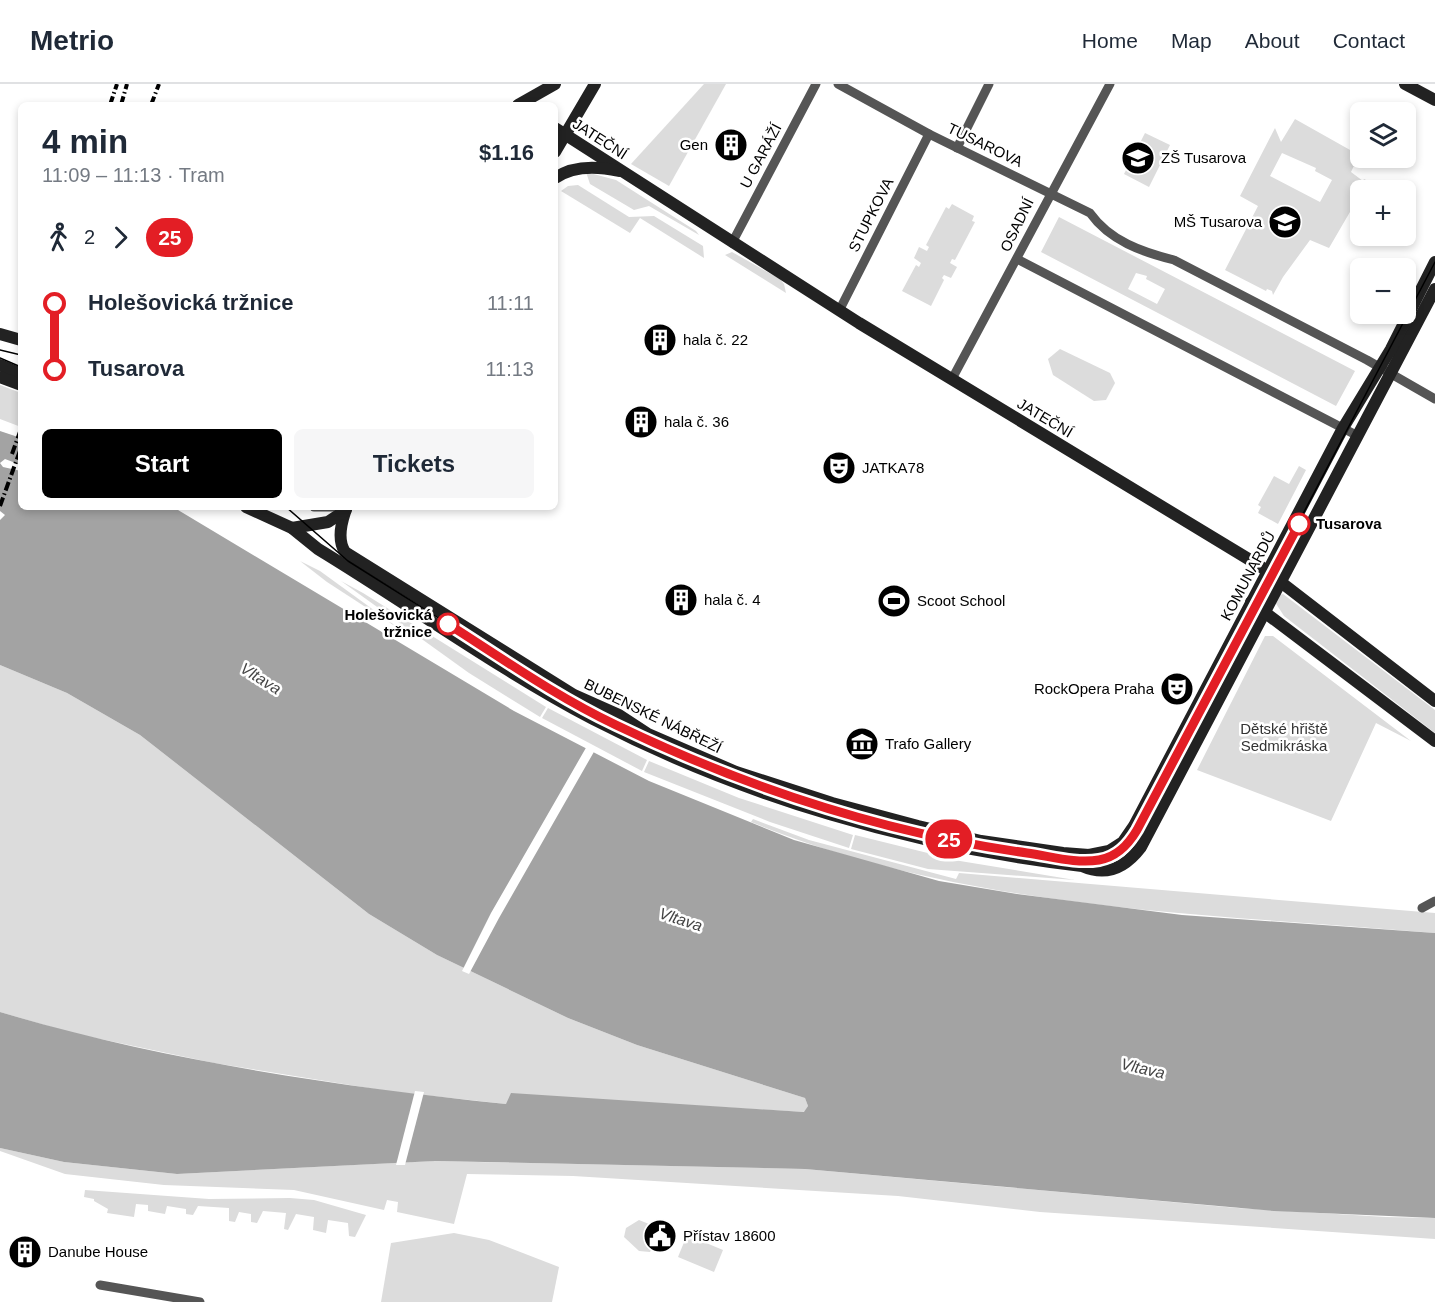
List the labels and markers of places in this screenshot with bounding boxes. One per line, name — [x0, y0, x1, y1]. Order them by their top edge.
building icon: Gen — [713, 127, 749, 163]
place label: Gen — [680, 136, 708, 153]
school or university icon: ZŠ Tusarova — [1120, 140, 1156, 176]
place label: ZŠ Tusarova — [1161, 149, 1247, 166]
school or university icon: MŠ Tusarova — [1267, 204, 1303, 240]
place label: MŠ Tusarova — [1174, 213, 1263, 230]
building icon: hala č. 22 — [642, 322, 678, 358]
place label: hala č. 22 — [683, 331, 748, 348]
building icon: hala č. 36 — [623, 404, 659, 440]
place label: hala č. 36 — [664, 413, 729, 430]
theatre icon: JATKA78 — [821, 450, 857, 486]
place label: JATKA78 — [862, 459, 924, 476]
marker: Tusarova — [1288, 513, 1310, 535]
place label: Tusarova — [1316, 515, 1382, 532]
building icon: hala č. 4 — [663, 582, 699, 618]
sports icon: Scoot School — [876, 583, 912, 619]
place label: hala č. 4 — [704, 591, 761, 608]
place label: Scoot School — [917, 592, 1005, 609]
place label: Holešovická tržnice — [344, 606, 433, 640]
marker: Holešovická tržnice — [437, 613, 459, 635]
theatre icon: RockOpera Praha — [1159, 671, 1195, 707]
place label: RockOpera Praha — [1034, 680, 1155, 697]
museum icon: Trafo Gallery — [844, 726, 880, 762]
place label: Trafo Gallery — [885, 735, 972, 752]
public building icon: Přístav 18600 — [642, 1218, 678, 1254]
place label: Přístav 18600 — [683, 1227, 776, 1244]
building icon: Danube House — [7, 1234, 43, 1270]
place label: Danube House — [48, 1243, 148, 1260]

